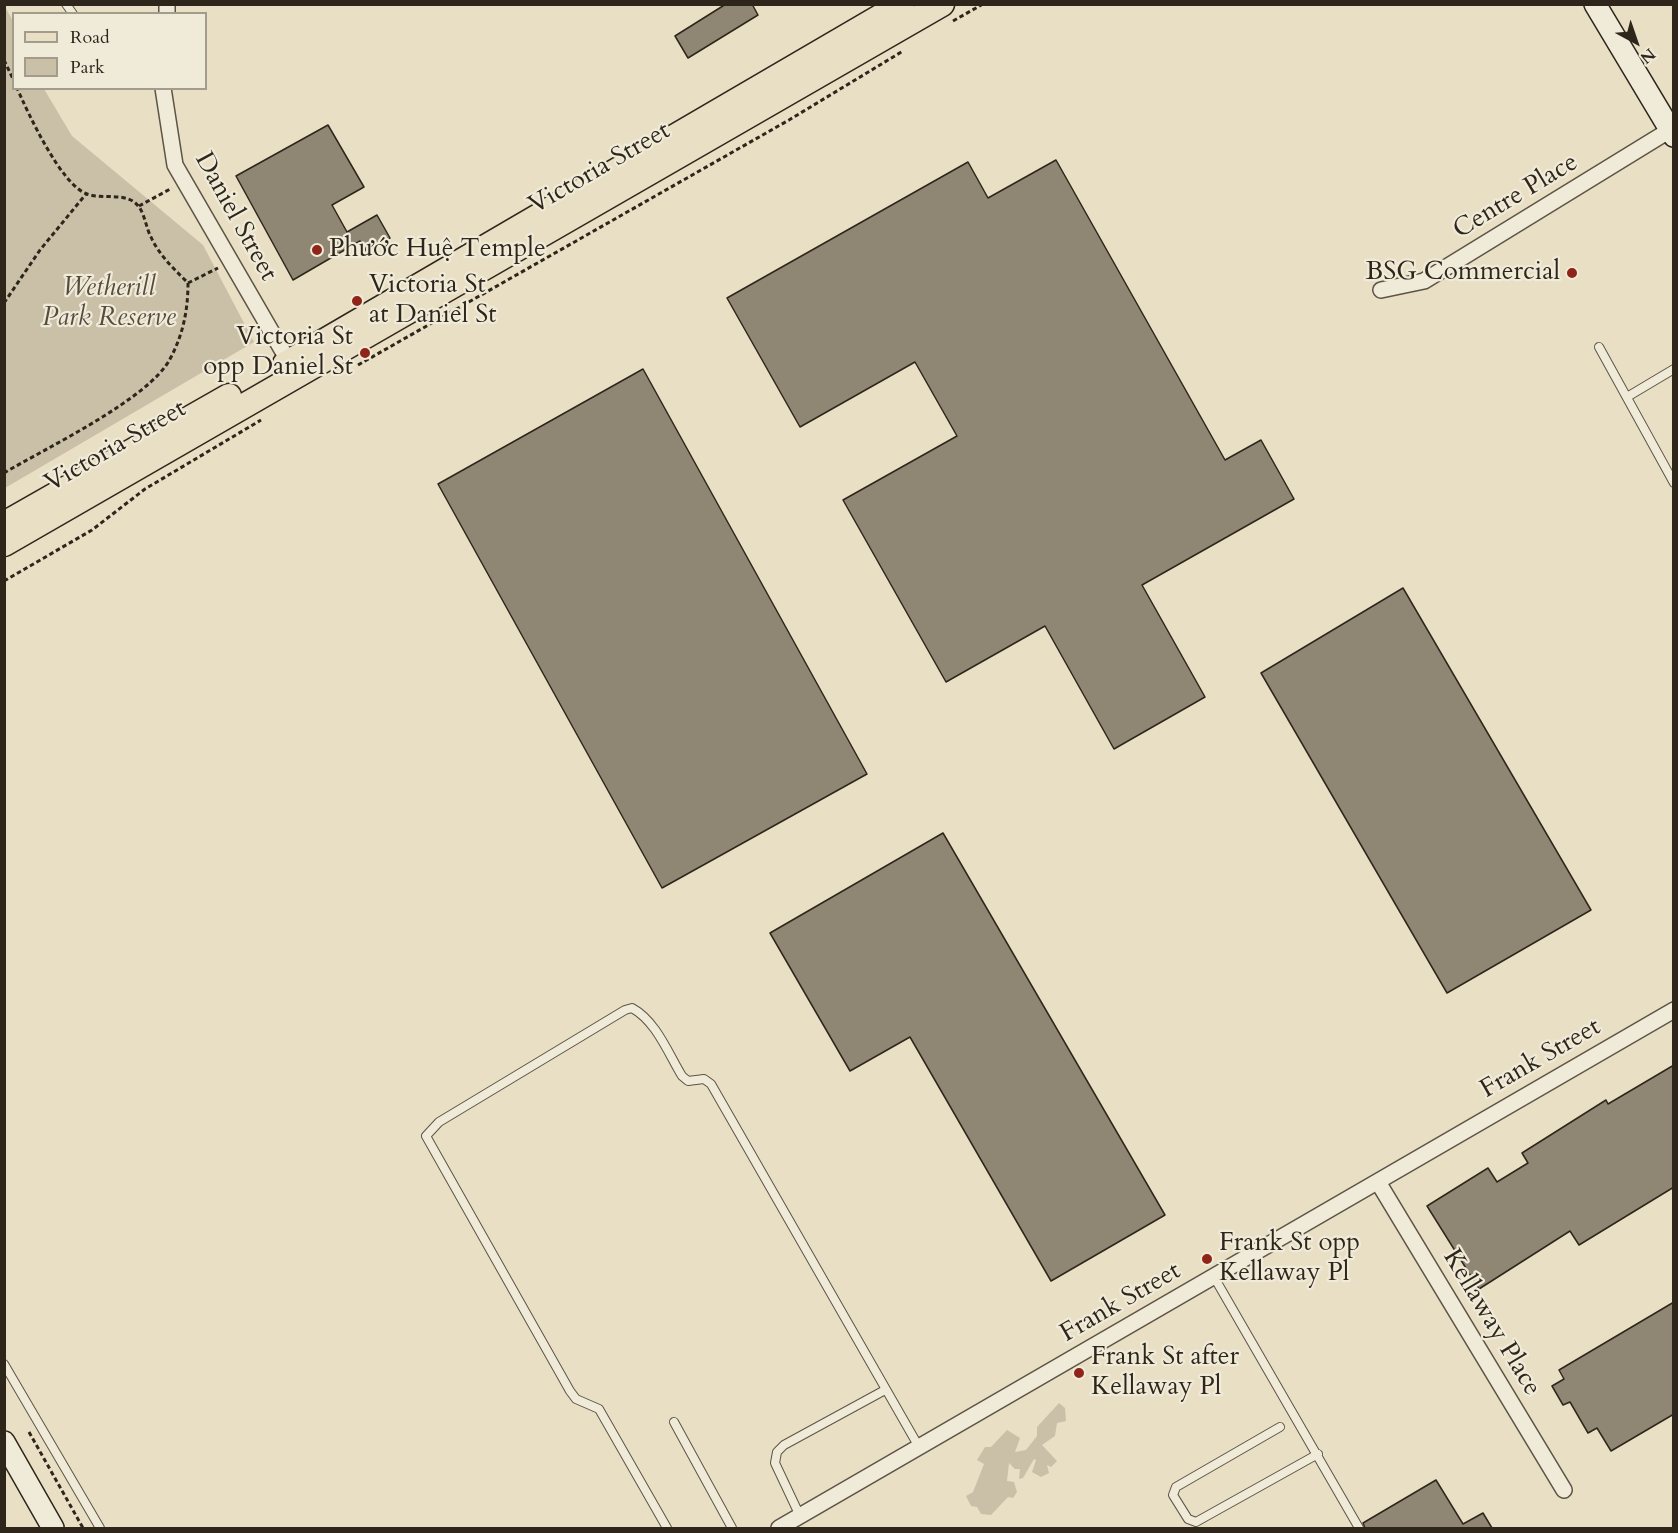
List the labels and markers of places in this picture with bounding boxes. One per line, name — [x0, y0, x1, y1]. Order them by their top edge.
place label: Phước Huệ Temple — [329, 234, 546, 266]
marker: Phước Huệ Temple — [310, 243, 324, 257]
place label: BSG Commercial — [1366, 257, 1560, 289]
marker: BSG Commercial — [1565, 266, 1579, 280]
place label: Victoria St at Daniel St — [369, 270, 497, 332]
marker: Victoria St at Daniel St — [350, 294, 364, 308]
place label: Victoria St opp Daniel St — [203, 322, 353, 384]
marker: Victoria St opp Daniel St — [358, 346, 372, 360]
place label: Frank St opp Kellaway Pl — [1219, 1228, 1360, 1290]
marker: Frank St opp Kellaway Pl — [1200, 1252, 1214, 1266]
place label: Frank St after Kellaway Pl — [1091, 1342, 1239, 1404]
marker: Frank St after Kellaway Pl — [1072, 1366, 1086, 1380]

